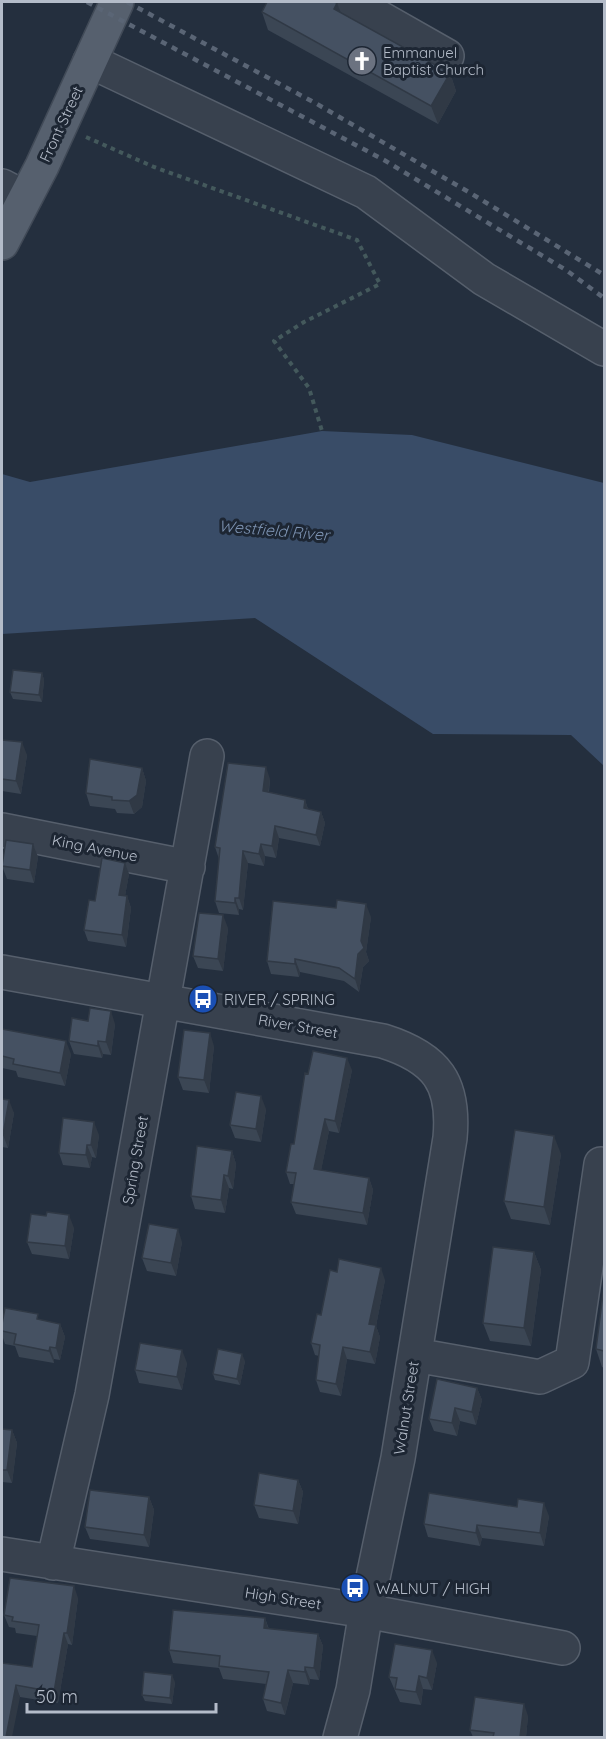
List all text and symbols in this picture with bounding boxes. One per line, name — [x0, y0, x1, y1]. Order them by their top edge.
place label: Emmanuel Baptist Church — [383, 43, 484, 79]
church icon: Emmanuel Baptist Church — [346, 45, 378, 77]
street label: Front Street — [35, 83, 87, 165]
water label: Westfield River — [218, 515, 332, 545]
street label: King Avenue — [51, 830, 139, 866]
bus stop icon: RIVER / SPRING — [187, 983, 219, 1015]
place label: RIVER / SPRING — [224, 990, 335, 1009]
street label: River Street — [257, 1010, 339, 1042]
street label: Spring Street — [118, 1114, 152, 1206]
street label: Walnut Street — [389, 1360, 423, 1456]
bus stop icon: WALNUT / HIGH — [339, 1572, 371, 1604]
place label: WALNUT / HIGH — [376, 1579, 490, 1598]
street label: High Street — [243, 1583, 323, 1613]
scale bar — [27, 1676, 216, 1714]
text: 50 m — [36, 1685, 78, 1708]

